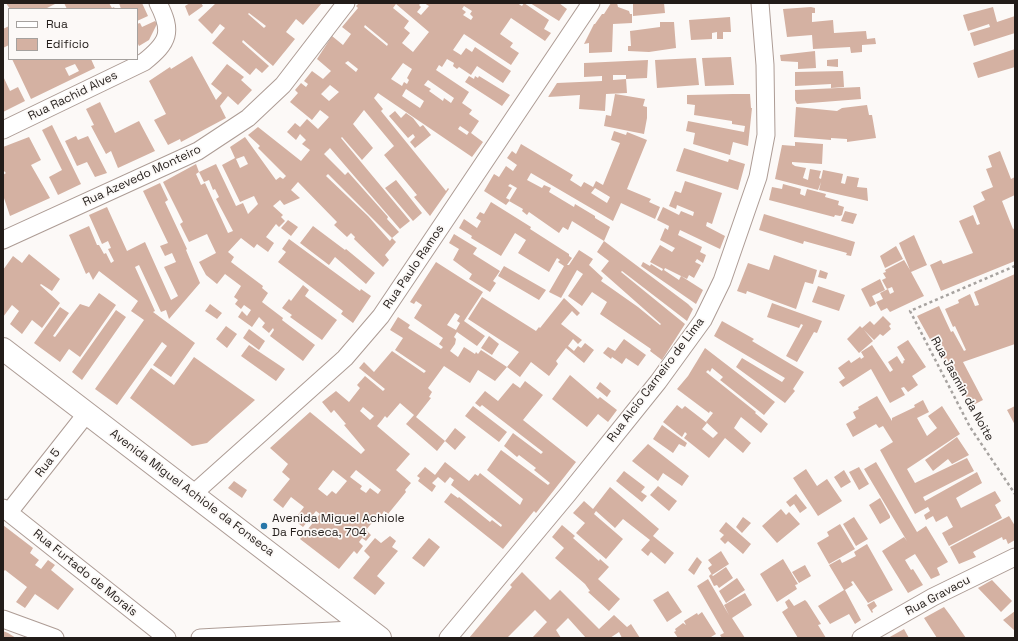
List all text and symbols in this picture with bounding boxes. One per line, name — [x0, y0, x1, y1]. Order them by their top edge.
legend — [8, 8, 138, 60]
text: Rua — [46, 16, 68, 32]
text: Edifício — [46, 36, 89, 52]
street label: Rua Rachid Alves — [26, 68, 120, 124]
street label: Rua Azevedo Monteiro — [81, 142, 203, 210]
street label: Rua Paulo Ramos — [381, 222, 447, 312]
street label: Rua Alcio Carneiro de Lima — [605, 315, 707, 445]
street label: Rua Jasmin da Noite — [927, 334, 997, 444]
street label: Avenida Miguel Achiole da Fonseca — [107, 426, 277, 560]
street label: Rua 5 — [32, 446, 64, 480]
place label: Avenida Miguel Achiole Da Fonseca, 704 — [272, 512, 405, 540]
marker: Avenida Miguel Achiole Da Fonseca, 704 — [259, 521, 269, 531]
street label: Rua Furtado de Morais — [30, 527, 140, 619]
street label: Rua Gravacu — [903, 573, 973, 619]

